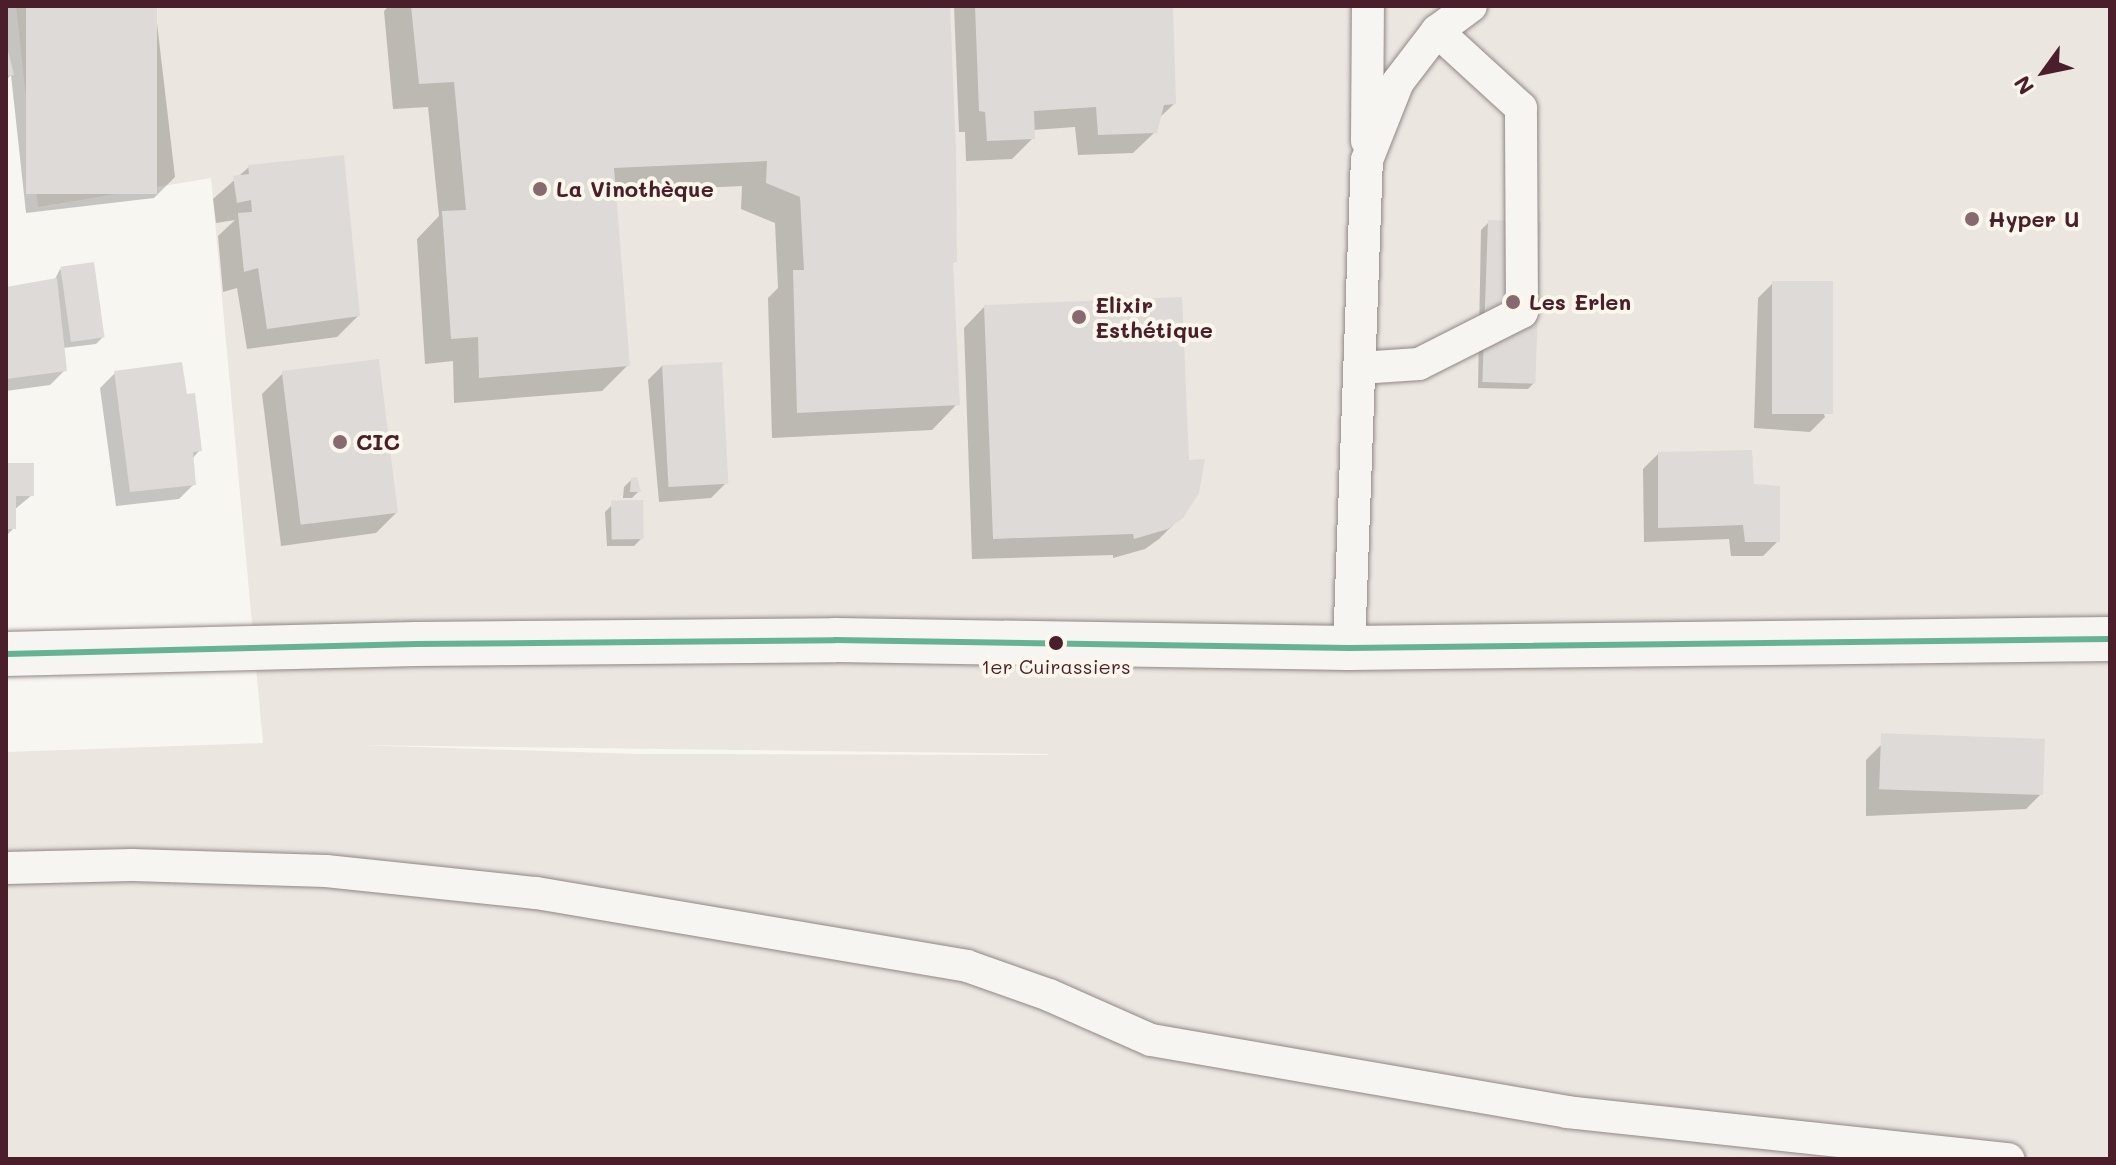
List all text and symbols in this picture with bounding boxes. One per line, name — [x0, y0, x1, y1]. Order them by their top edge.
north arrow — [2004, 32, 2084, 112]
text: N — [2007, 70, 2040, 100]
place label: La Vinothèque — [556, 176, 714, 202]
marker: La Vinothèque — [531, 180, 549, 198]
place label: Hyper U — [1988, 206, 2079, 232]
marker: Hyper U — [1963, 210, 1981, 228]
place label: Les Erlen — [1529, 289, 1631, 315]
place label: Elixir Esthétique — [1095, 291, 1213, 342]
marker: Les Erlen — [1504, 293, 1522, 311]
marker: Elixir Esthétique — [1070, 308, 1088, 326]
place label: CIC — [356, 429, 400, 455]
marker: CIC — [331, 433, 349, 451]
marker: 1er Cuirassiers — [1048, 635, 1064, 651]
place label: 1er Cuirassiers — [981, 654, 1131, 678]

